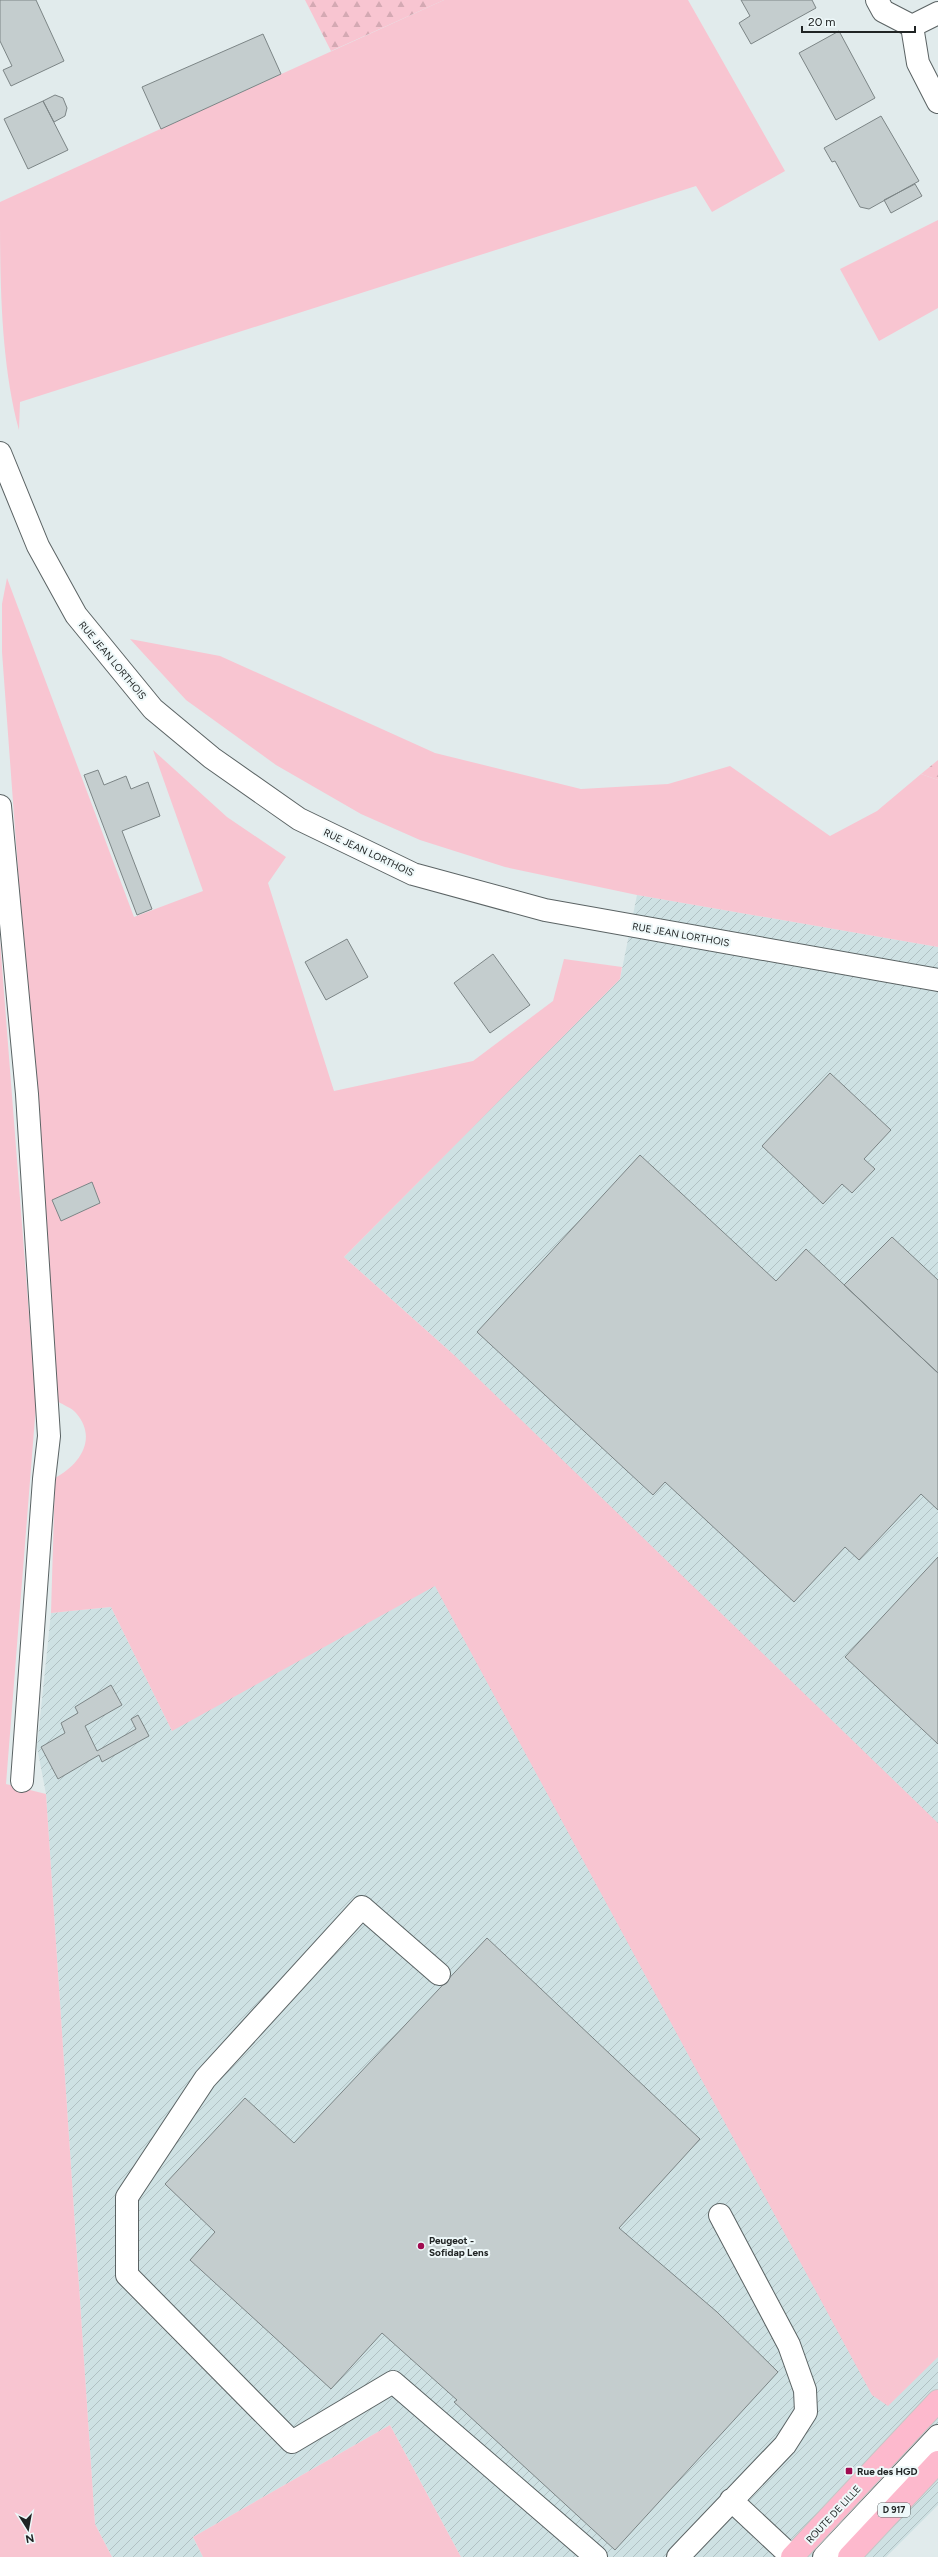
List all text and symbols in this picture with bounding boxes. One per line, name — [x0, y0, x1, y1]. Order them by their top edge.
scale bar — [802, 8, 915, 34]
text: 20 m — [808, 15, 836, 29]
street label: RUE JEAN LORTHOIS — [76, 618, 149, 702]
street label: RUE JEAN LORTHOIS — [321, 826, 416, 879]
street label: RUE JEAN LORTHOIS — [631, 920, 731, 949]
place label: Peugeot - Sofidap Lens — [429, 2234, 489, 2259]
marker: Peugeot - Sofidap Lens — [416, 2241, 426, 2251]
place label: Rue des HGD — [857, 2465, 918, 2478]
marker: Rue des HGD — [844, 2466, 854, 2476]
street label: ROUTE DE LILLE — [803, 2483, 864, 2546]
road number: D 917 — [878, 2503, 910, 2517]
north arrow — [8, 2509, 48, 2549]
text: N — [24, 2531, 35, 2546]

